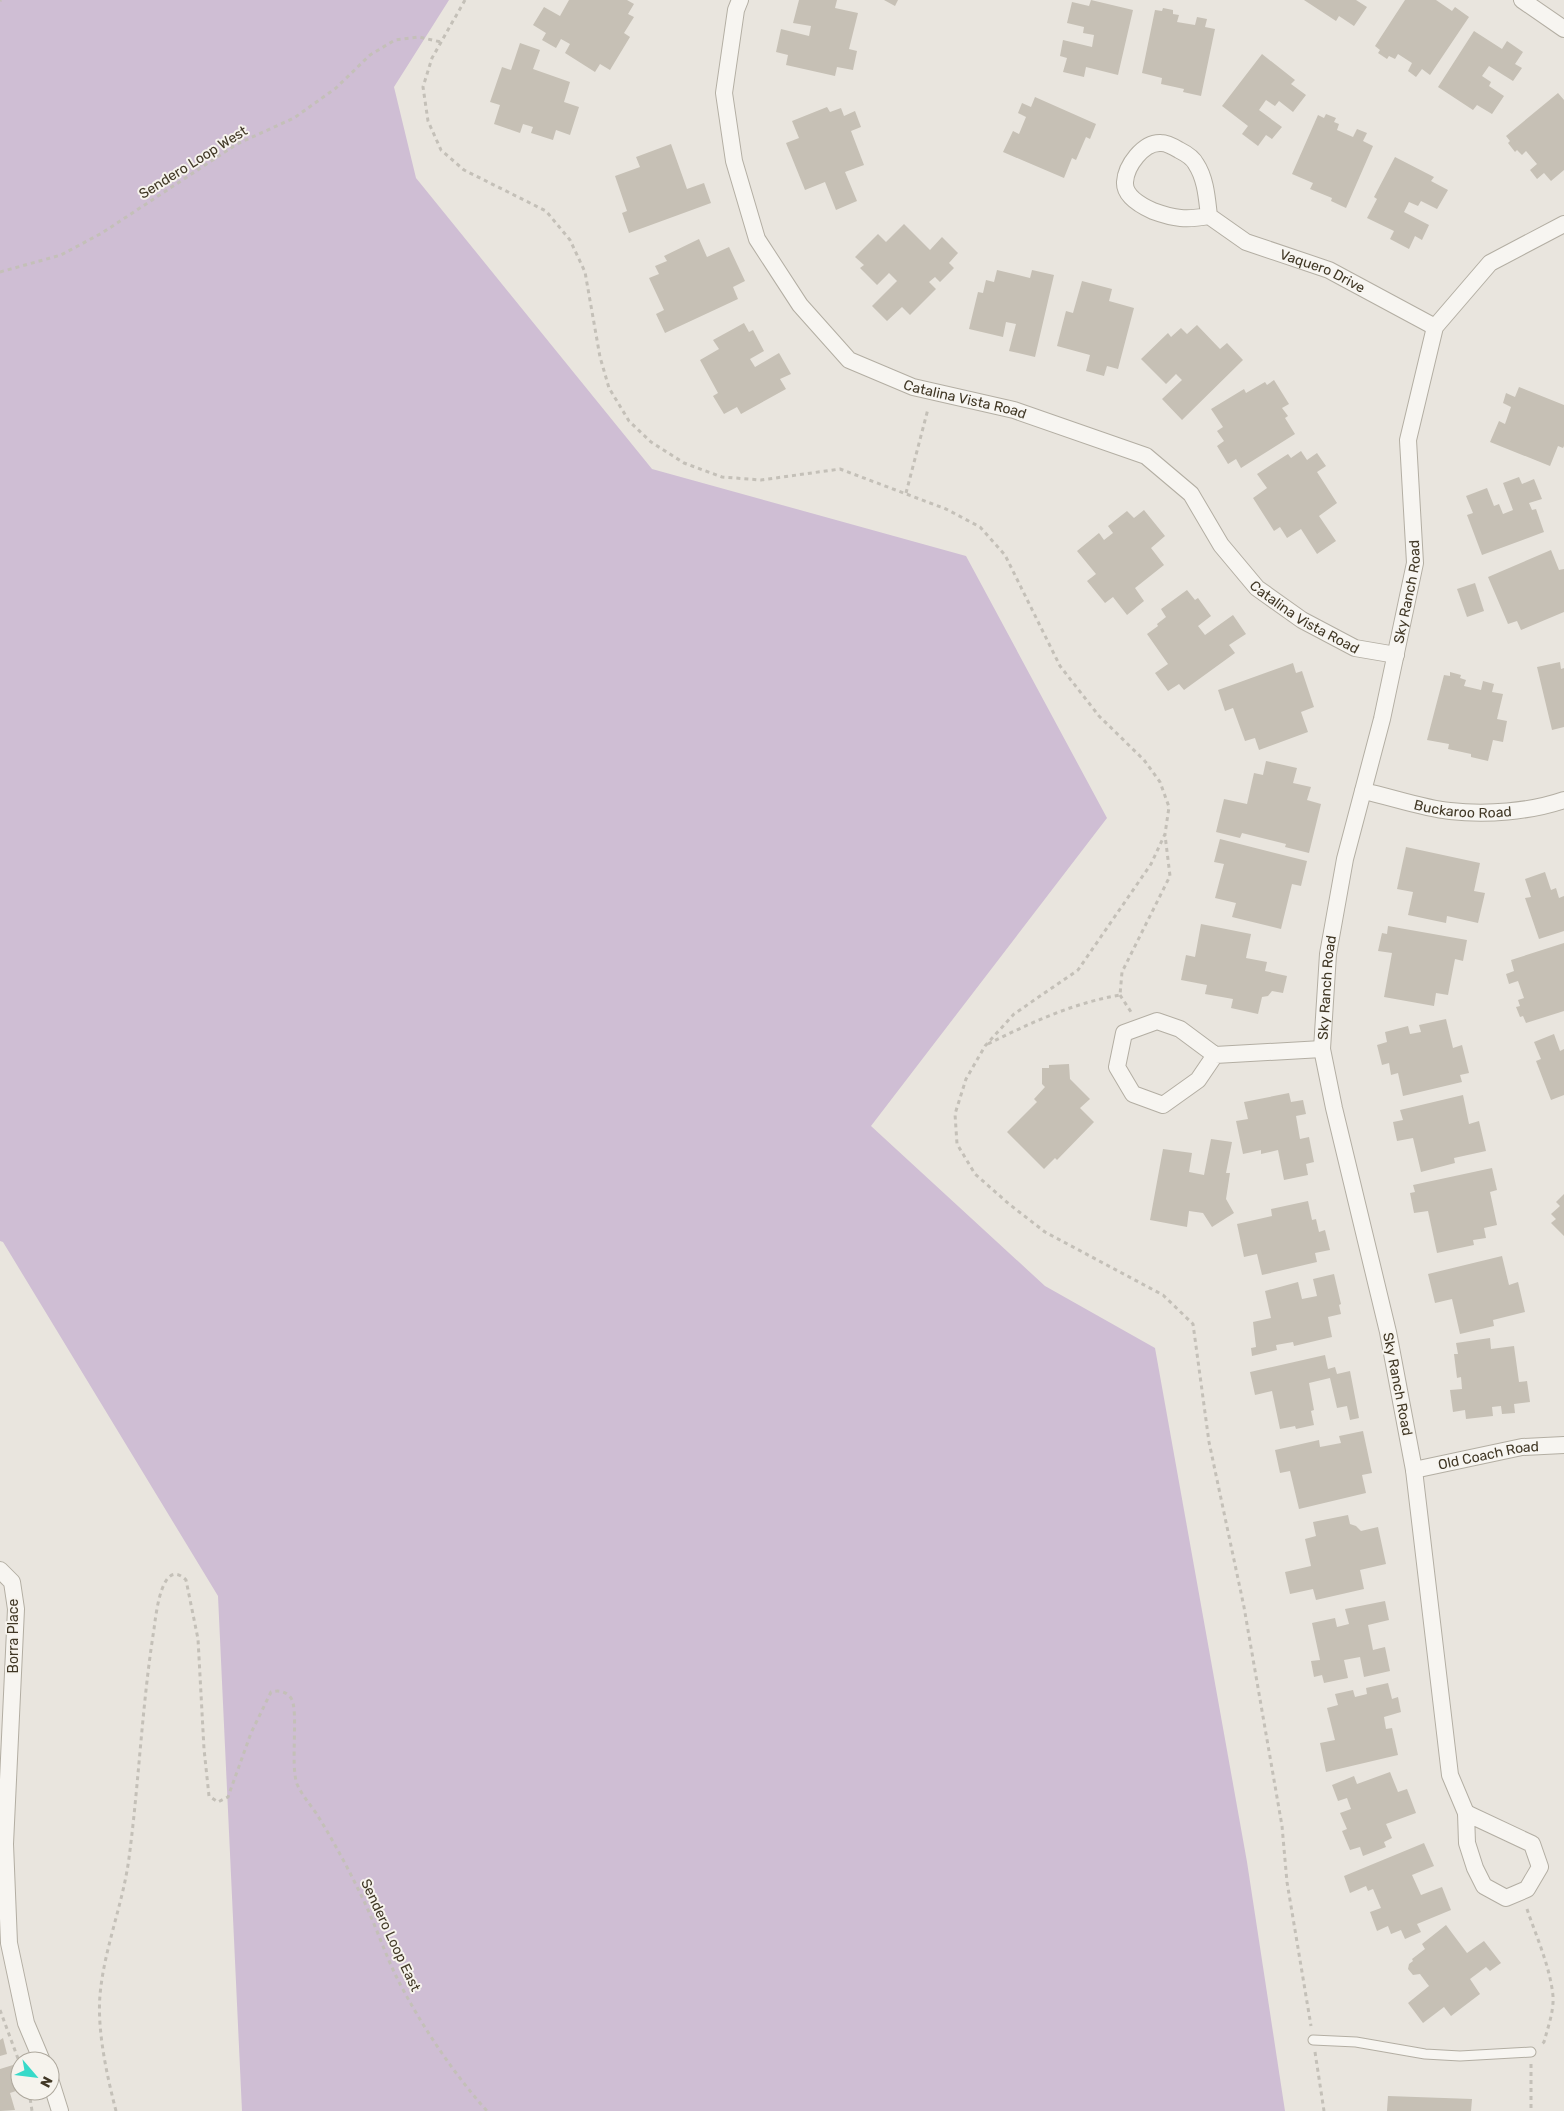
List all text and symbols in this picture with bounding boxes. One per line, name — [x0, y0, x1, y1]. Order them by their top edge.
street label: Sendero Loop West — [136, 122, 251, 203]
street label: Vaquero Drive — [1277, 246, 1368, 297]
street label: Catalina Vista Road — [901, 376, 1029, 423]
street label: Sky Ranch Road — [1390, 539, 1424, 645]
street label: Catalina Vista Road — [1246, 577, 1362, 658]
street label: Buckaroo Road — [1412, 796, 1513, 822]
street label: Sky Ranch Road — [1315, 934, 1340, 1041]
street label: Sky Ranch Road — [1379, 1331, 1416, 1437]
street label: Old Coach Road — [1436, 1438, 1539, 1474]
street label: Borra Place — [5, 1598, 22, 1673]
street label: Sendero Loop East — [357, 1876, 424, 1995]
north arrow — [10, 2051, 60, 2101]
text: N — [36, 2073, 56, 2090]

